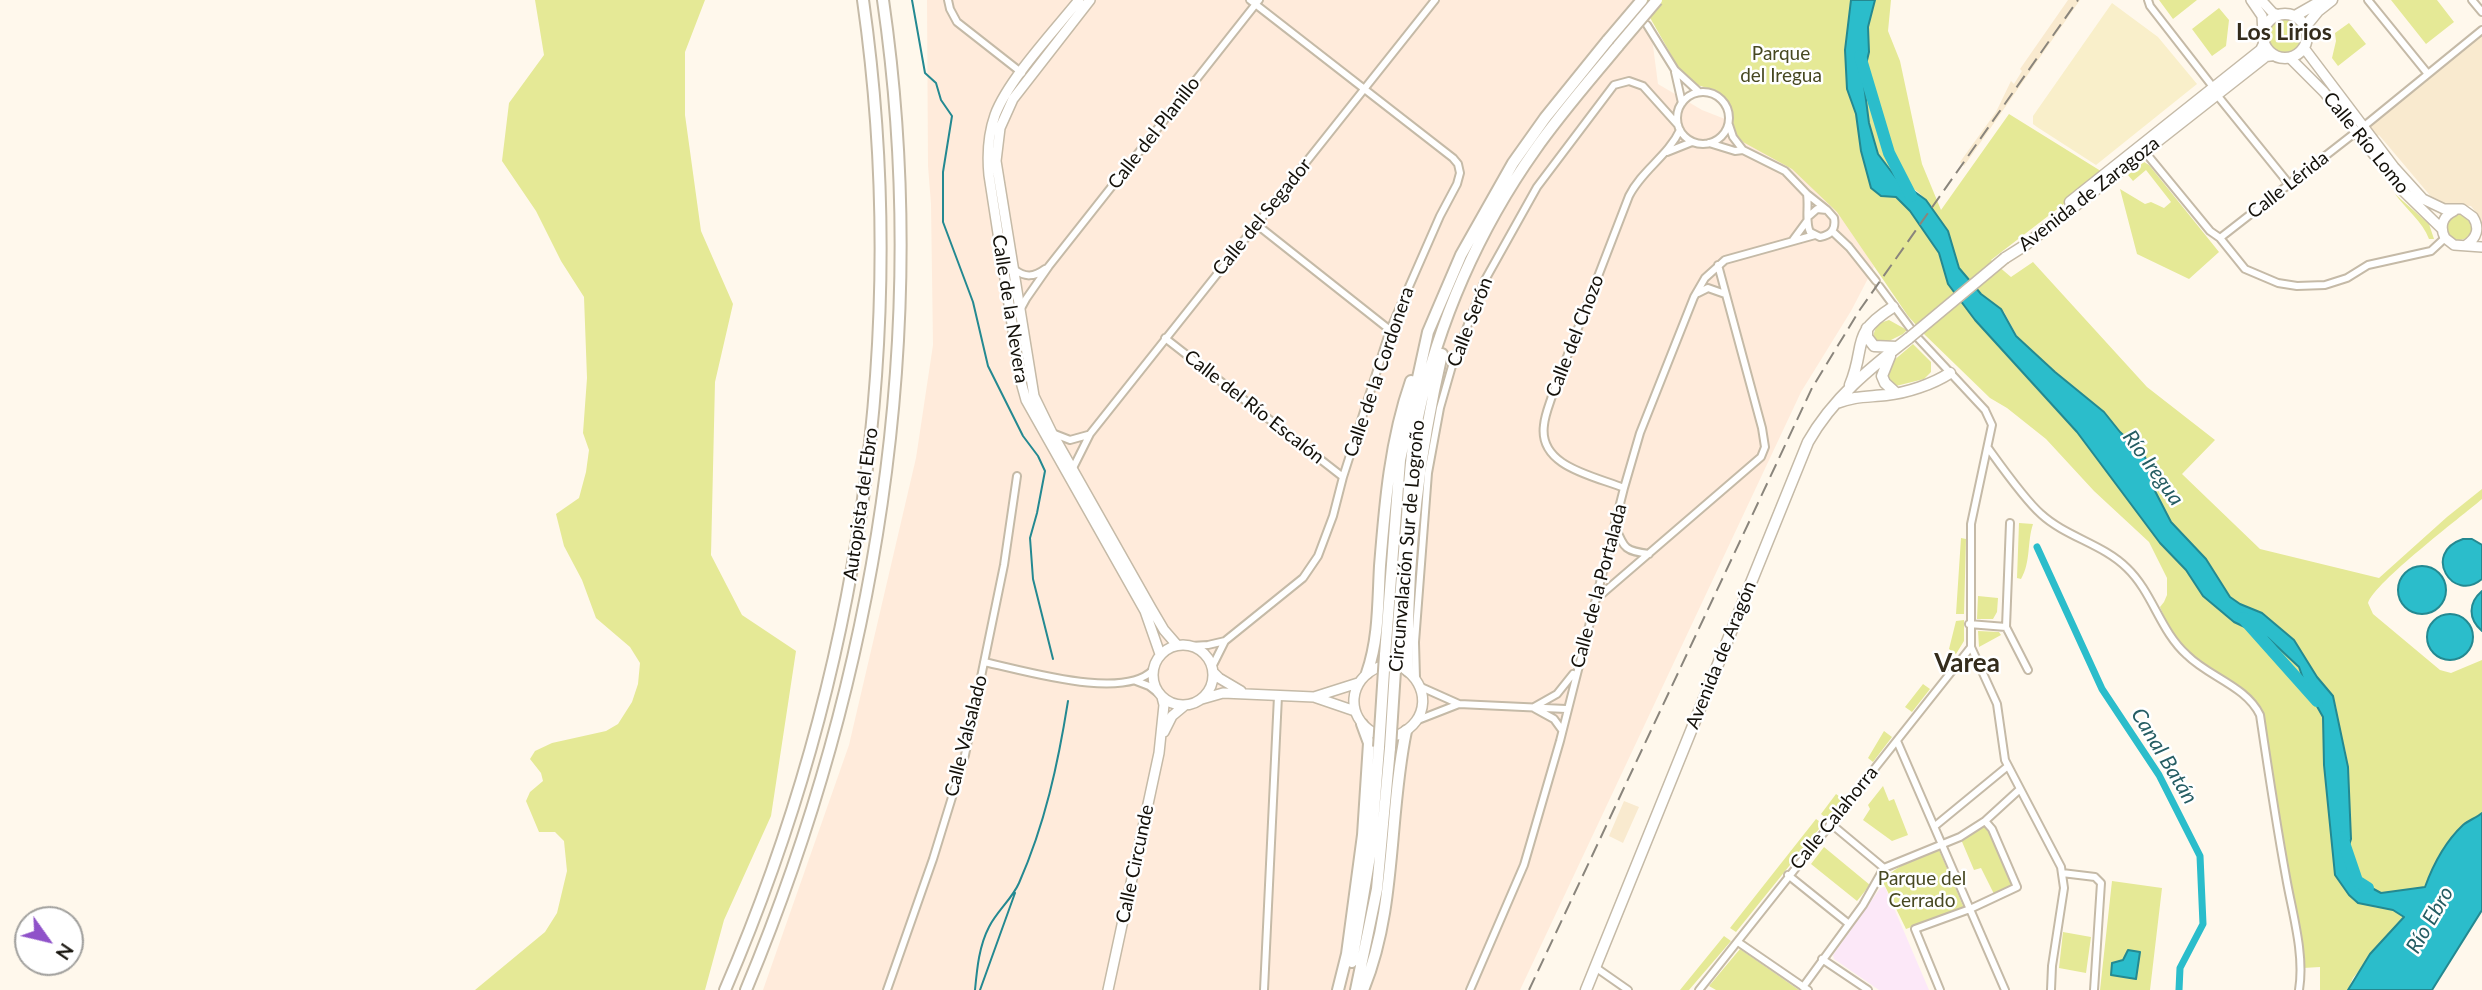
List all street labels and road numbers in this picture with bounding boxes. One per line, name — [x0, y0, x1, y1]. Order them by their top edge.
street label: Calle del Planillo — [1103, 72, 1205, 194]
street label: Calle Río Lomo — [2318, 88, 2414, 198]
street label: Avenida de Zaragoza — [2014, 132, 2164, 256]
street label: Calle Lérida — [2243, 146, 2333, 224]
street label: Calle del Segador — [1208, 154, 1316, 280]
street label: Calle de la Nevera — [987, 233, 1033, 385]
street label: Calle del Chozo — [1541, 272, 1609, 400]
street label: Calle Serón — [1442, 274, 1498, 370]
street label: Calle de la Cordonera — [1339, 284, 1419, 460]
street label: Calle del Río Escalón — [1179, 345, 1329, 469]
street label: Circunvalación Sur de Logroño — [1385, 419, 1429, 673]
street label: Autopista del Ebro — [839, 426, 883, 582]
street label: Calle de la Portalada — [1566, 501, 1632, 671]
street label: Avenida de Aragón — [1681, 578, 1761, 732]
street label: Calle Valsalado — [940, 673, 992, 799]
street label: Calle Calahorra — [1785, 762, 1883, 874]
street label: Calle Circunde — [1111, 803, 1159, 925]

